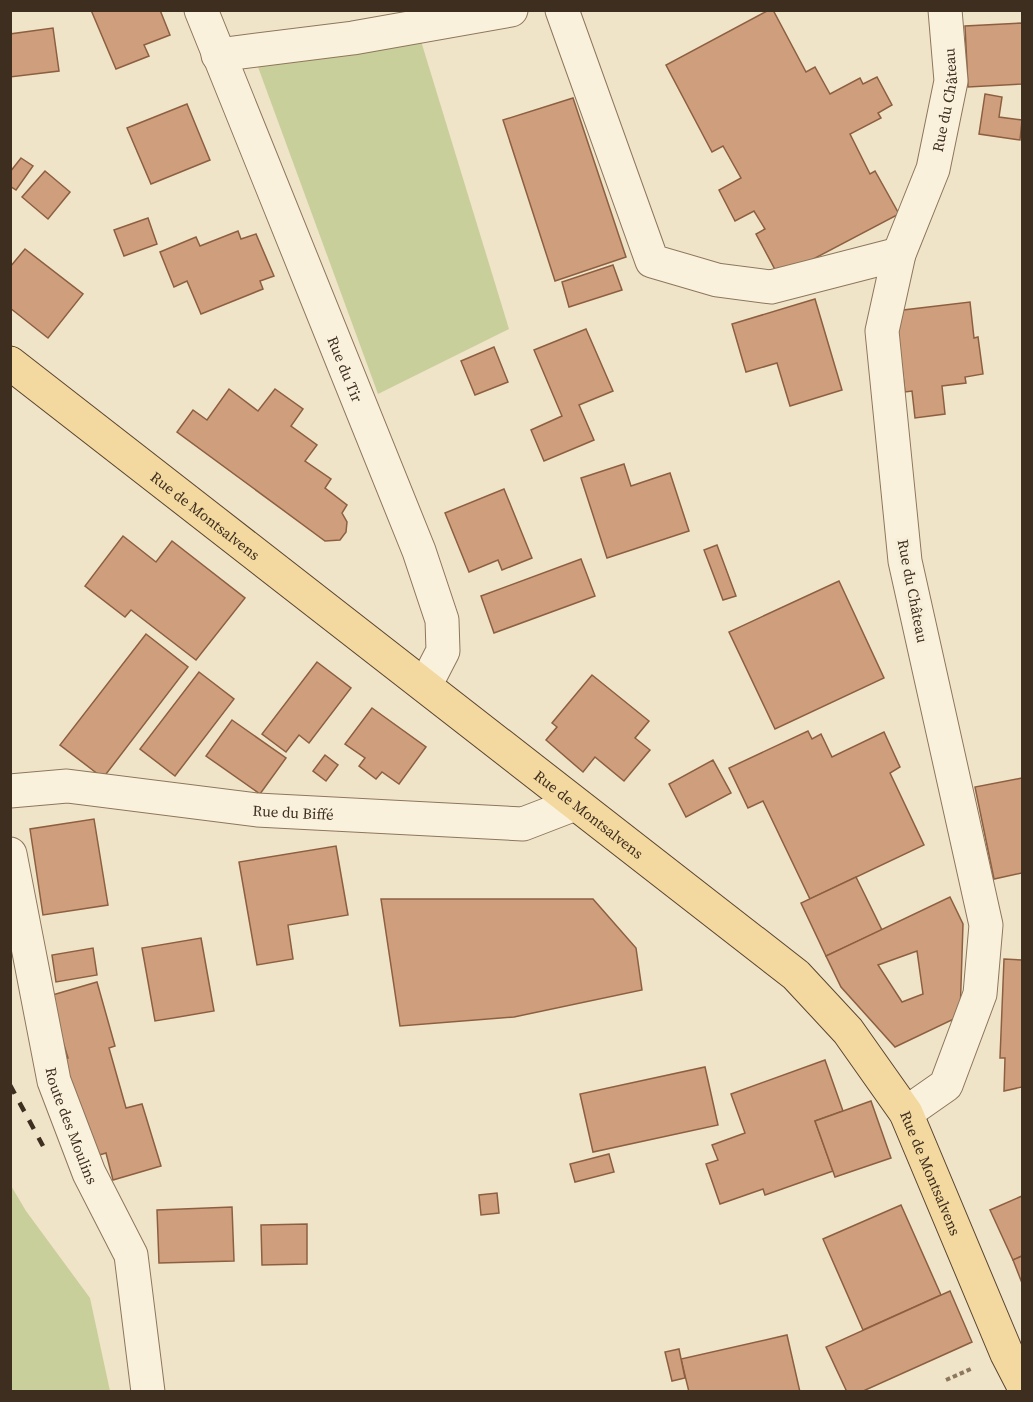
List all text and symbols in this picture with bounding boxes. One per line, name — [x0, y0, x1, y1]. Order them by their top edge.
street label: Rue du Château — [926, 47, 962, 154]
street label: Rue du Tir — [323, 333, 369, 406]
street label: Rue de Montsalvens — [147, 466, 265, 565]
street label: Rue du Château — [893, 538, 933, 645]
street label: Rue de Montsalvens — [530, 765, 648, 863]
street label: Rue du Biffé — [252, 799, 335, 825]
street label: Route des Moulins — [41, 1065, 103, 1188]
street label: Rue de Montsalvens — [896, 1107, 967, 1239]

